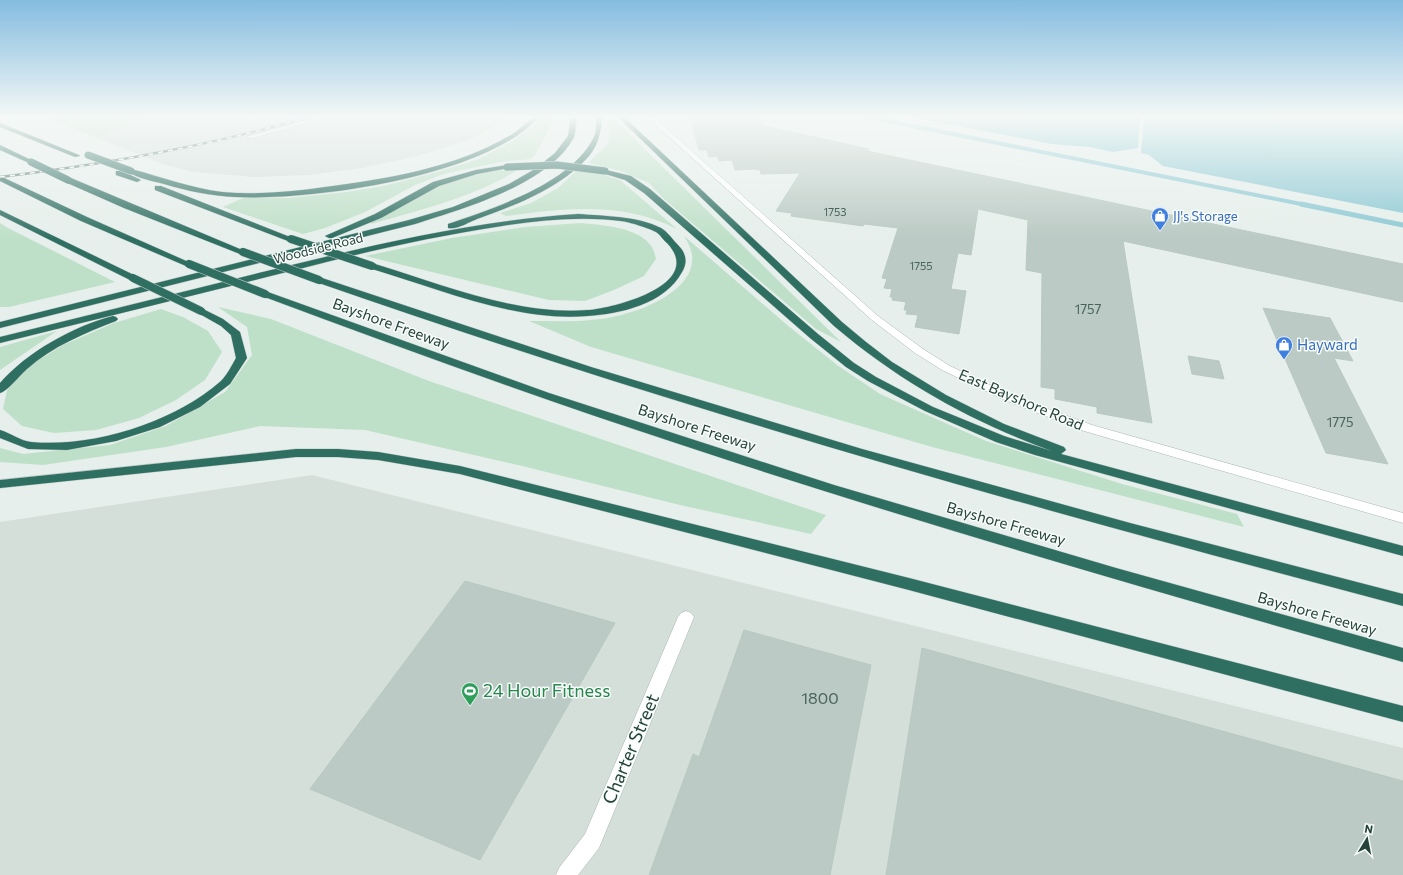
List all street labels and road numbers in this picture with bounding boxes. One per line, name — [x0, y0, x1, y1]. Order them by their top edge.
street label: Woodside Road — [271, 229, 365, 267]
street label: Bayshore Freeway — [330, 294, 452, 353]
street label: East Bayshore Road — [956, 365, 1086, 433]
street label: Bayshore Freeway — [636, 399, 759, 455]
street label: Bayshore Freeway — [945, 497, 1068, 549]
street label: Bayshore Freeway — [1256, 587, 1379, 639]
street label: Charter Street — [597, 690, 663, 807]

